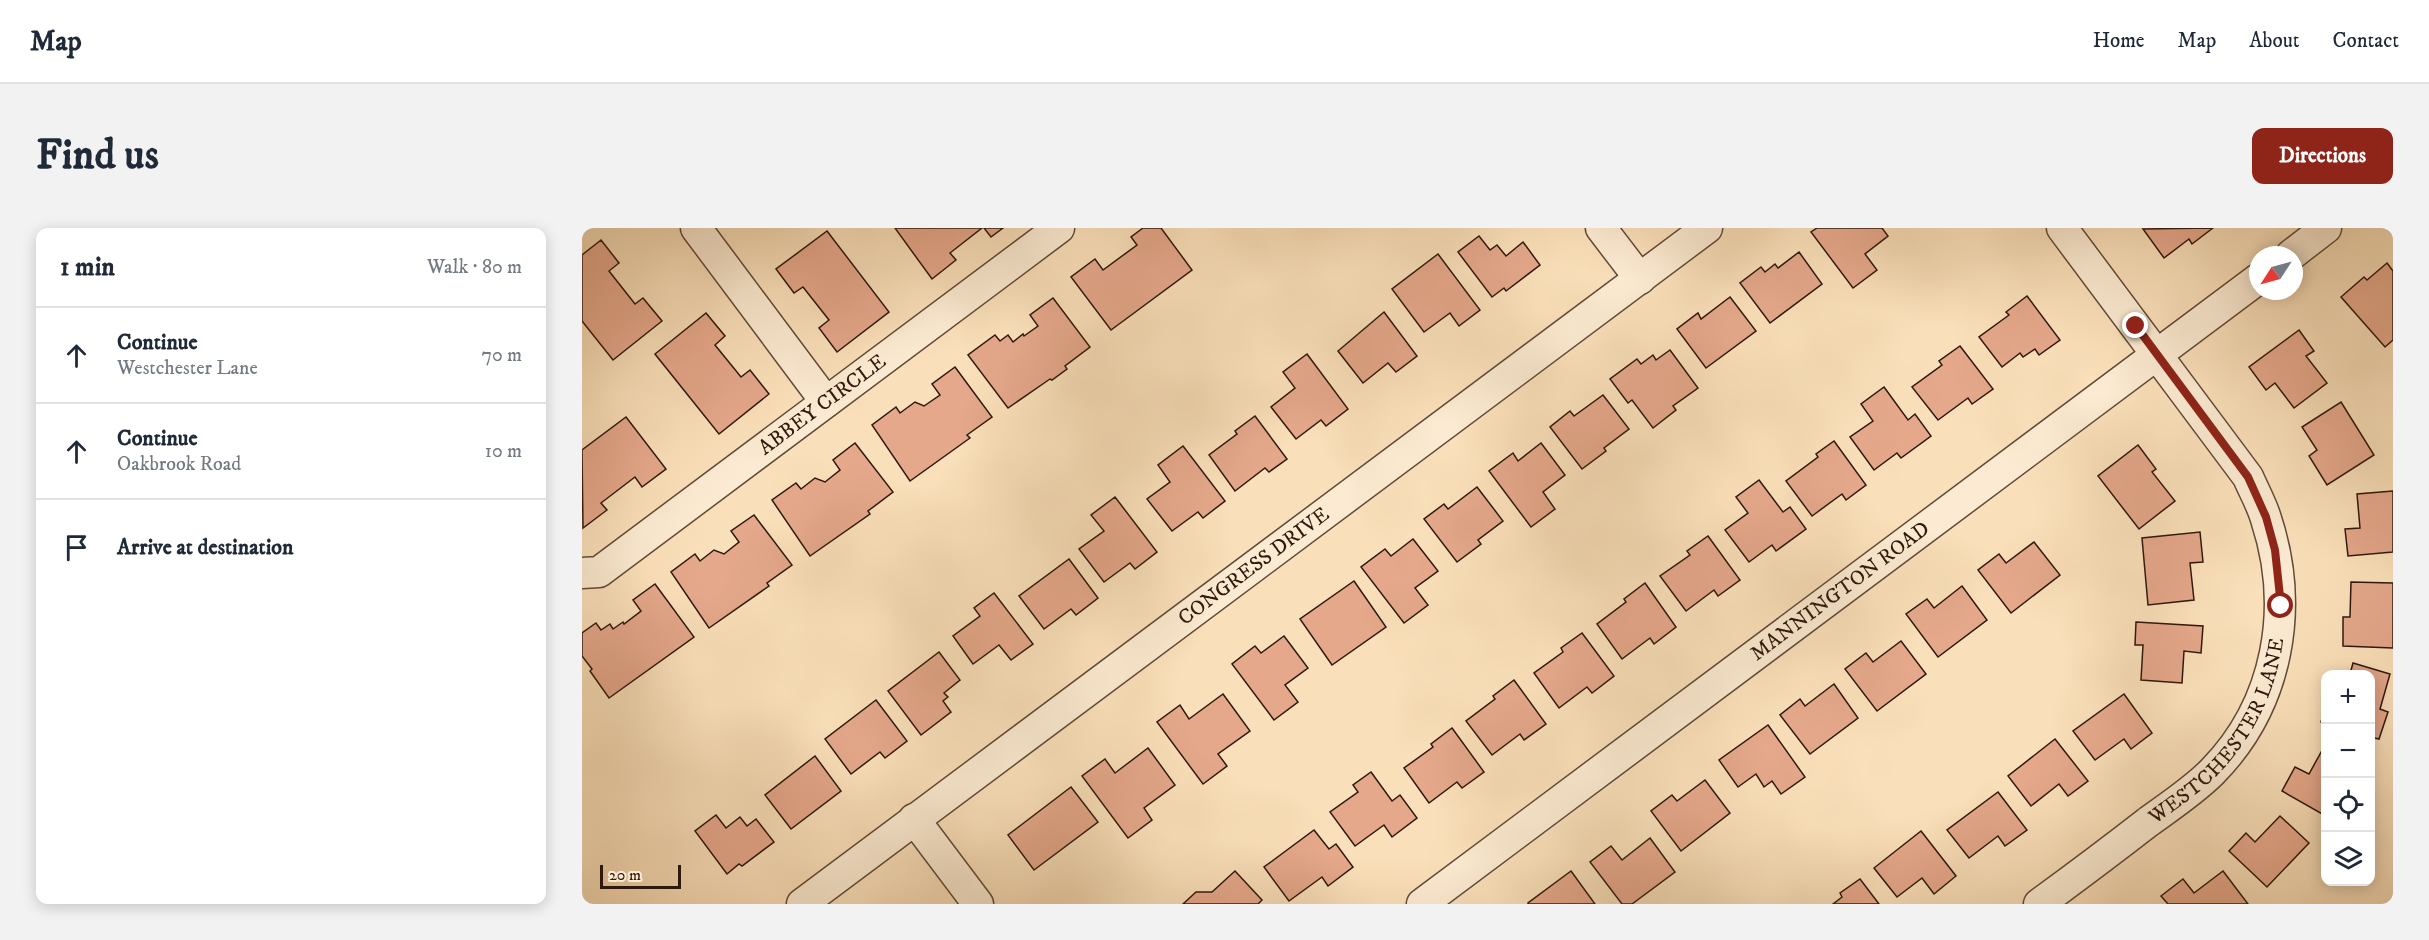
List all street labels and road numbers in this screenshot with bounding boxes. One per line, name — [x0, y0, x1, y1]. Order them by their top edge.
street label: ABBEY CIRCLE — [753, 349, 892, 461]
street label: CONGRESS DRIVE — [1173, 502, 1335, 631]
street label: MANNINGTON ROAD — [1745, 516, 1935, 667]
street label: WESTCHESTER LANE — [2143, 636, 2290, 831]

